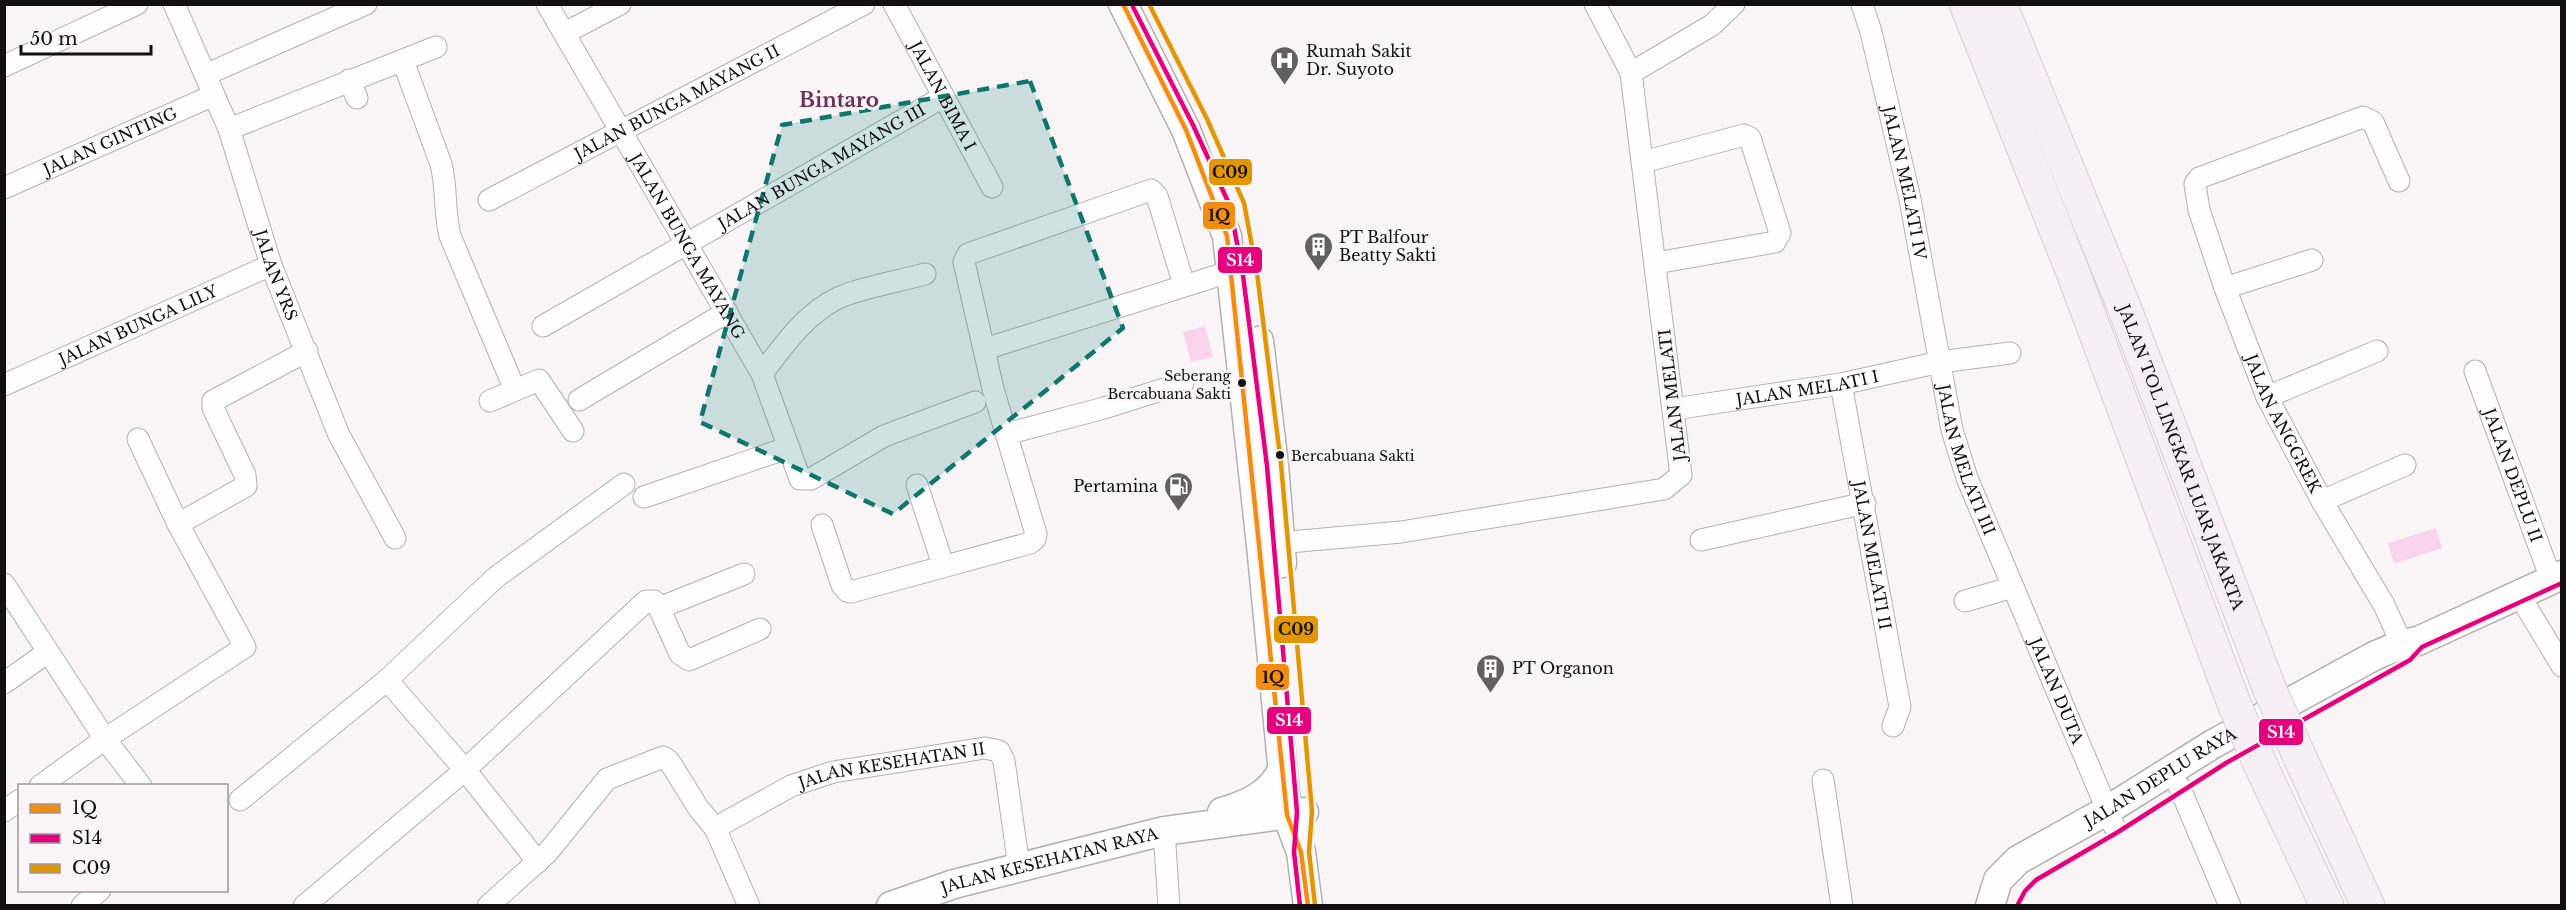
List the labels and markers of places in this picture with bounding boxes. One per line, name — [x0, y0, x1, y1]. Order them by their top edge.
place label: Rumah Sakit Dr. Suyoto — [1306, 41, 1412, 79]
hospital icon: Rumah Sakit Dr. Suyoto — [1269, 44, 1301, 86]
place label: PT Balfour Beatty Sakti — [1339, 227, 1437, 265]
building icon: PT Balfour Beatty Sakti — [1302, 230, 1334, 272]
place label: Seberang Bercabuana Sakti — [1107, 367, 1232, 403]
marker: Seberang Bercabuana Sakti — [1236, 377, 1248, 389]
place label: Bercabuana Sakti — [1291, 447, 1415, 465]
marker: Bercabuana Sakti — [1274, 449, 1286, 461]
fuel station icon: Pertamina — [1163, 470, 1195, 512]
place label: Pertamina — [1073, 476, 1158, 496]
building icon: PT Organon — [1475, 652, 1507, 694]
place label: PT Organon — [1512, 658, 1614, 678]

